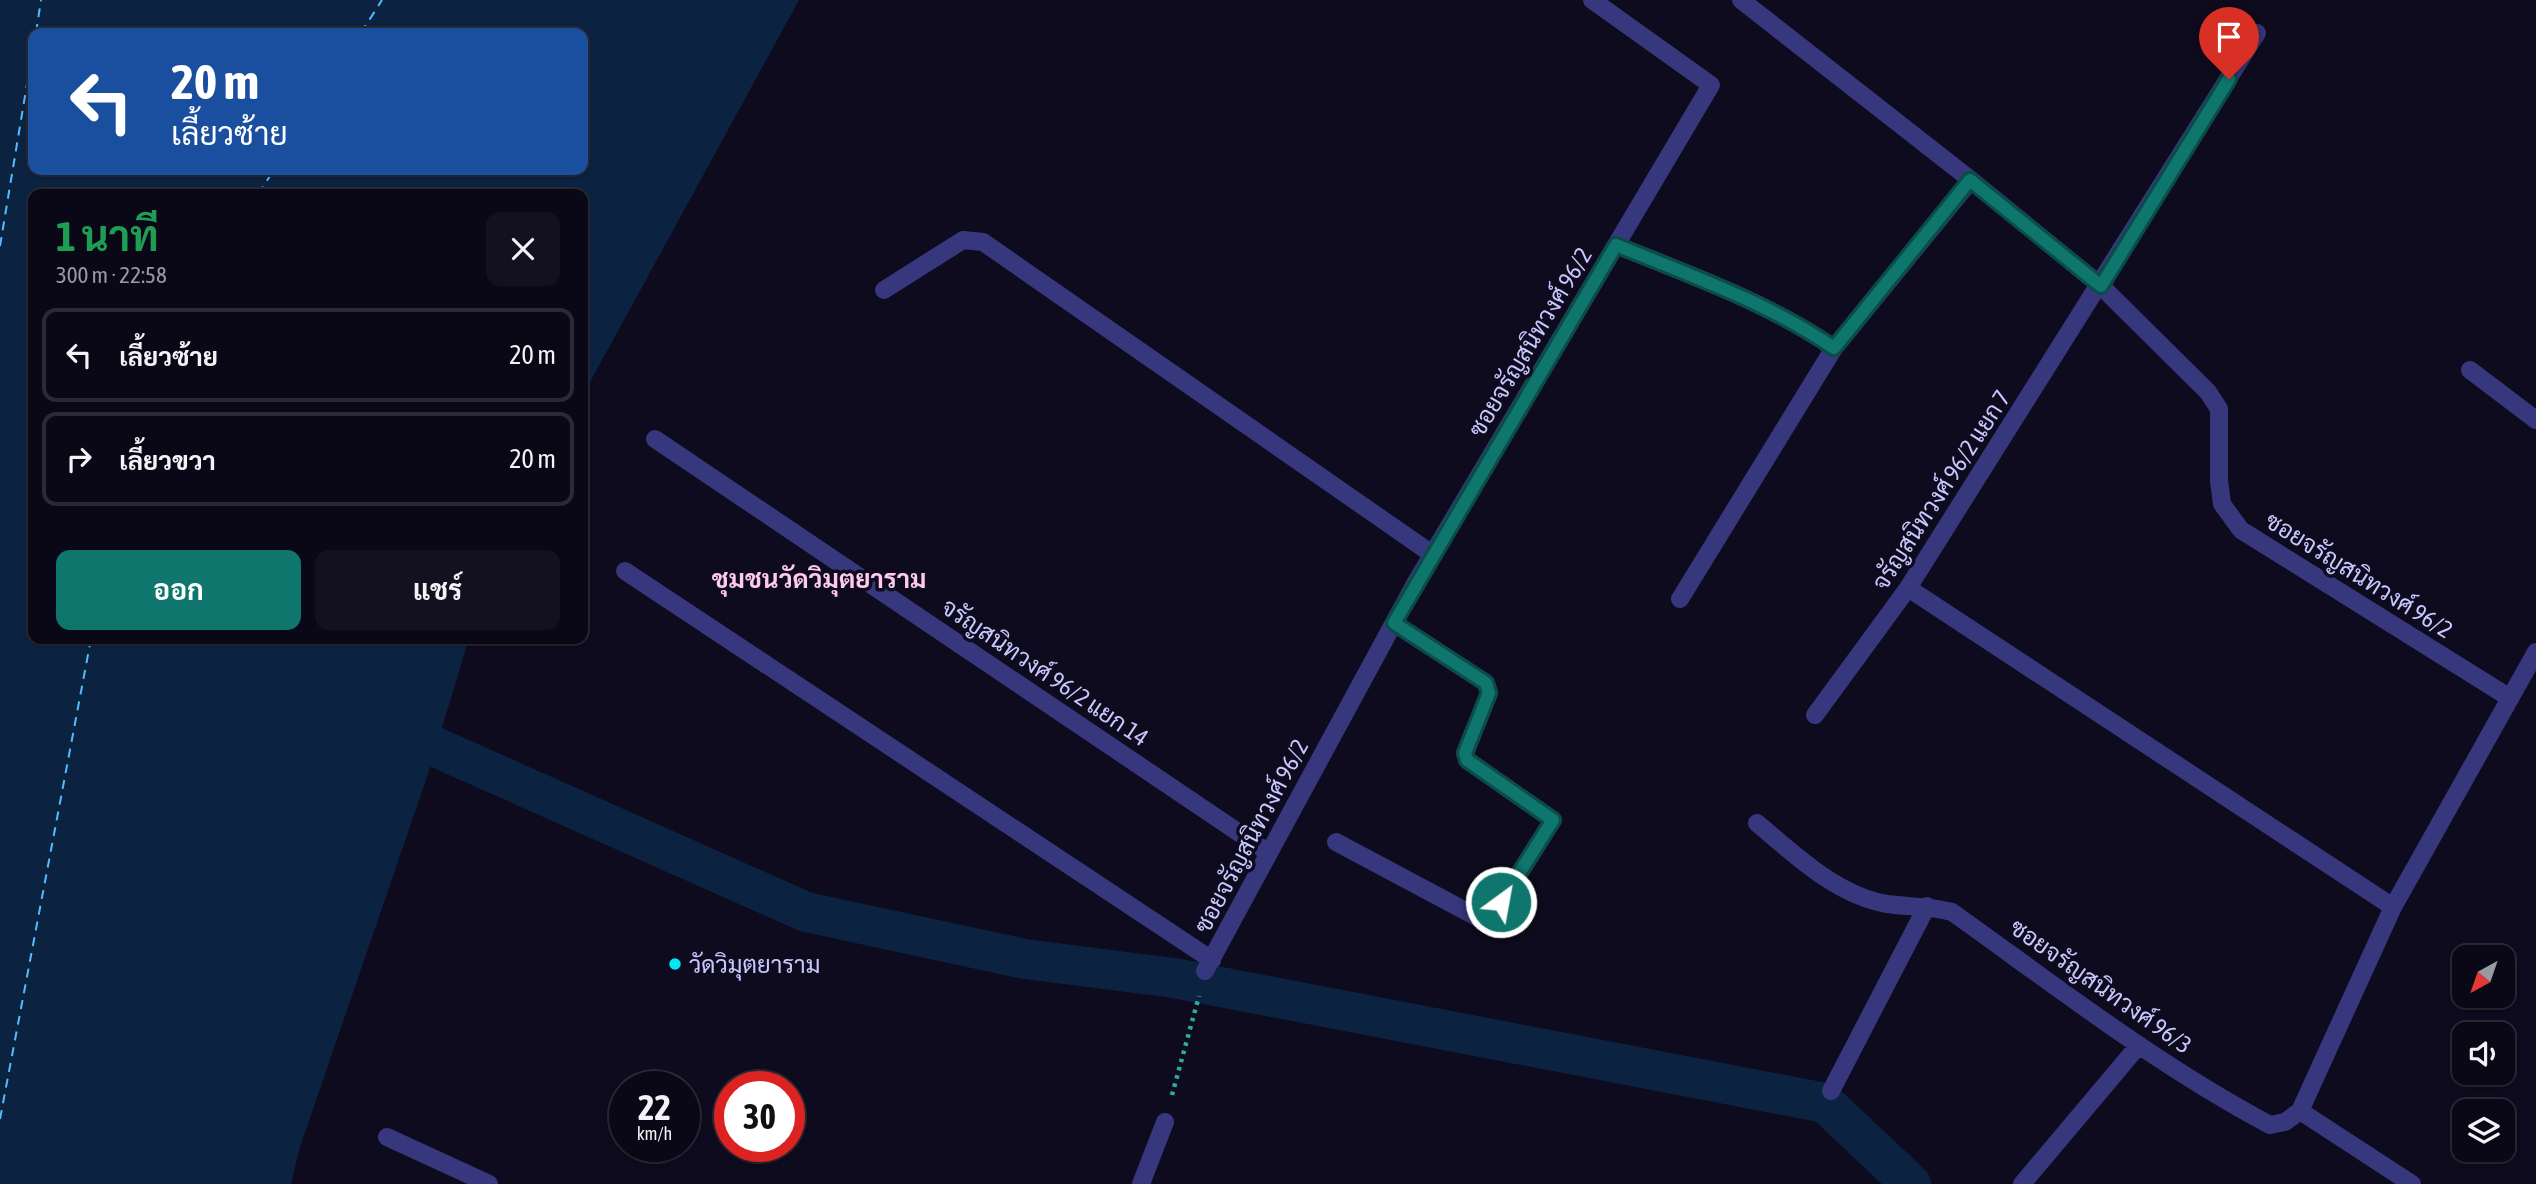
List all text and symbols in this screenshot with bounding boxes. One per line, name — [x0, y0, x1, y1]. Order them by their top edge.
pin — [2199, 7, 2259, 79]
icon: arrive — [2210, 18, 2248, 56]
text: 20 m — [171, 53, 259, 109]
icon: left — [56, 56, 147, 147]
text: เลี้ยวซ้าย — [171, 115, 288, 152]
text: 1 นาที — [56, 212, 159, 260]
button: close — [486, 212, 560, 286]
street label: ซอยจรัญสนิทวงศ์ 96/2 — [1461, 242, 1598, 442]
text: 300 m · 22:58 — [56, 262, 167, 288]
icon: left — [60, 336, 98, 374]
text: 20 m — [509, 340, 556, 370]
text: เลี้ยวซ้าย — [119, 342, 218, 372]
street label: จรัญสนิทวงศ์ 96/2 แยก 7 — [1865, 384, 2016, 595]
icon: right — [60, 440, 98, 478]
text: 20 m — [509, 444, 556, 474]
text: เลี้ยวขวา — [119, 446, 216, 476]
street label: ซอยจรัญสนิทวงศ์ 96/2 — [2260, 505, 2459, 644]
button: ออก — [56, 550, 301, 630]
button: แชร์ — [315, 550, 560, 630]
district label: ชุมชนวัดวิมุตยาราม — [712, 564, 926, 597]
street label: จรัญสนิทวงศ์ 96/2 แยก 14 — [936, 591, 1155, 752]
street label: ซอยจรัญสนิทวงศ์ 96/2 — [1187, 734, 1314, 938]
position arrow — [1464, 865, 1538, 939]
street label: ซอยจรัญสนิทวงศ์ 96/3 — [2004, 912, 2198, 1060]
north arrow — [2452, 945, 2515, 1008]
map controls — [2452, 945, 2515, 1162]
place label: วัดวิมุตยาราม — [689, 951, 820, 981]
marker: วัดวิมุตยาราม — [667, 956, 683, 972]
button: sound — [2452, 1022, 2515, 1085]
speed limit sign: 30 — [714, 1071, 805, 1162]
text: 22 — [638, 1087, 671, 1127]
button: layers — [2452, 1099, 2515, 1162]
text: km/h — [637, 1123, 672, 1144]

